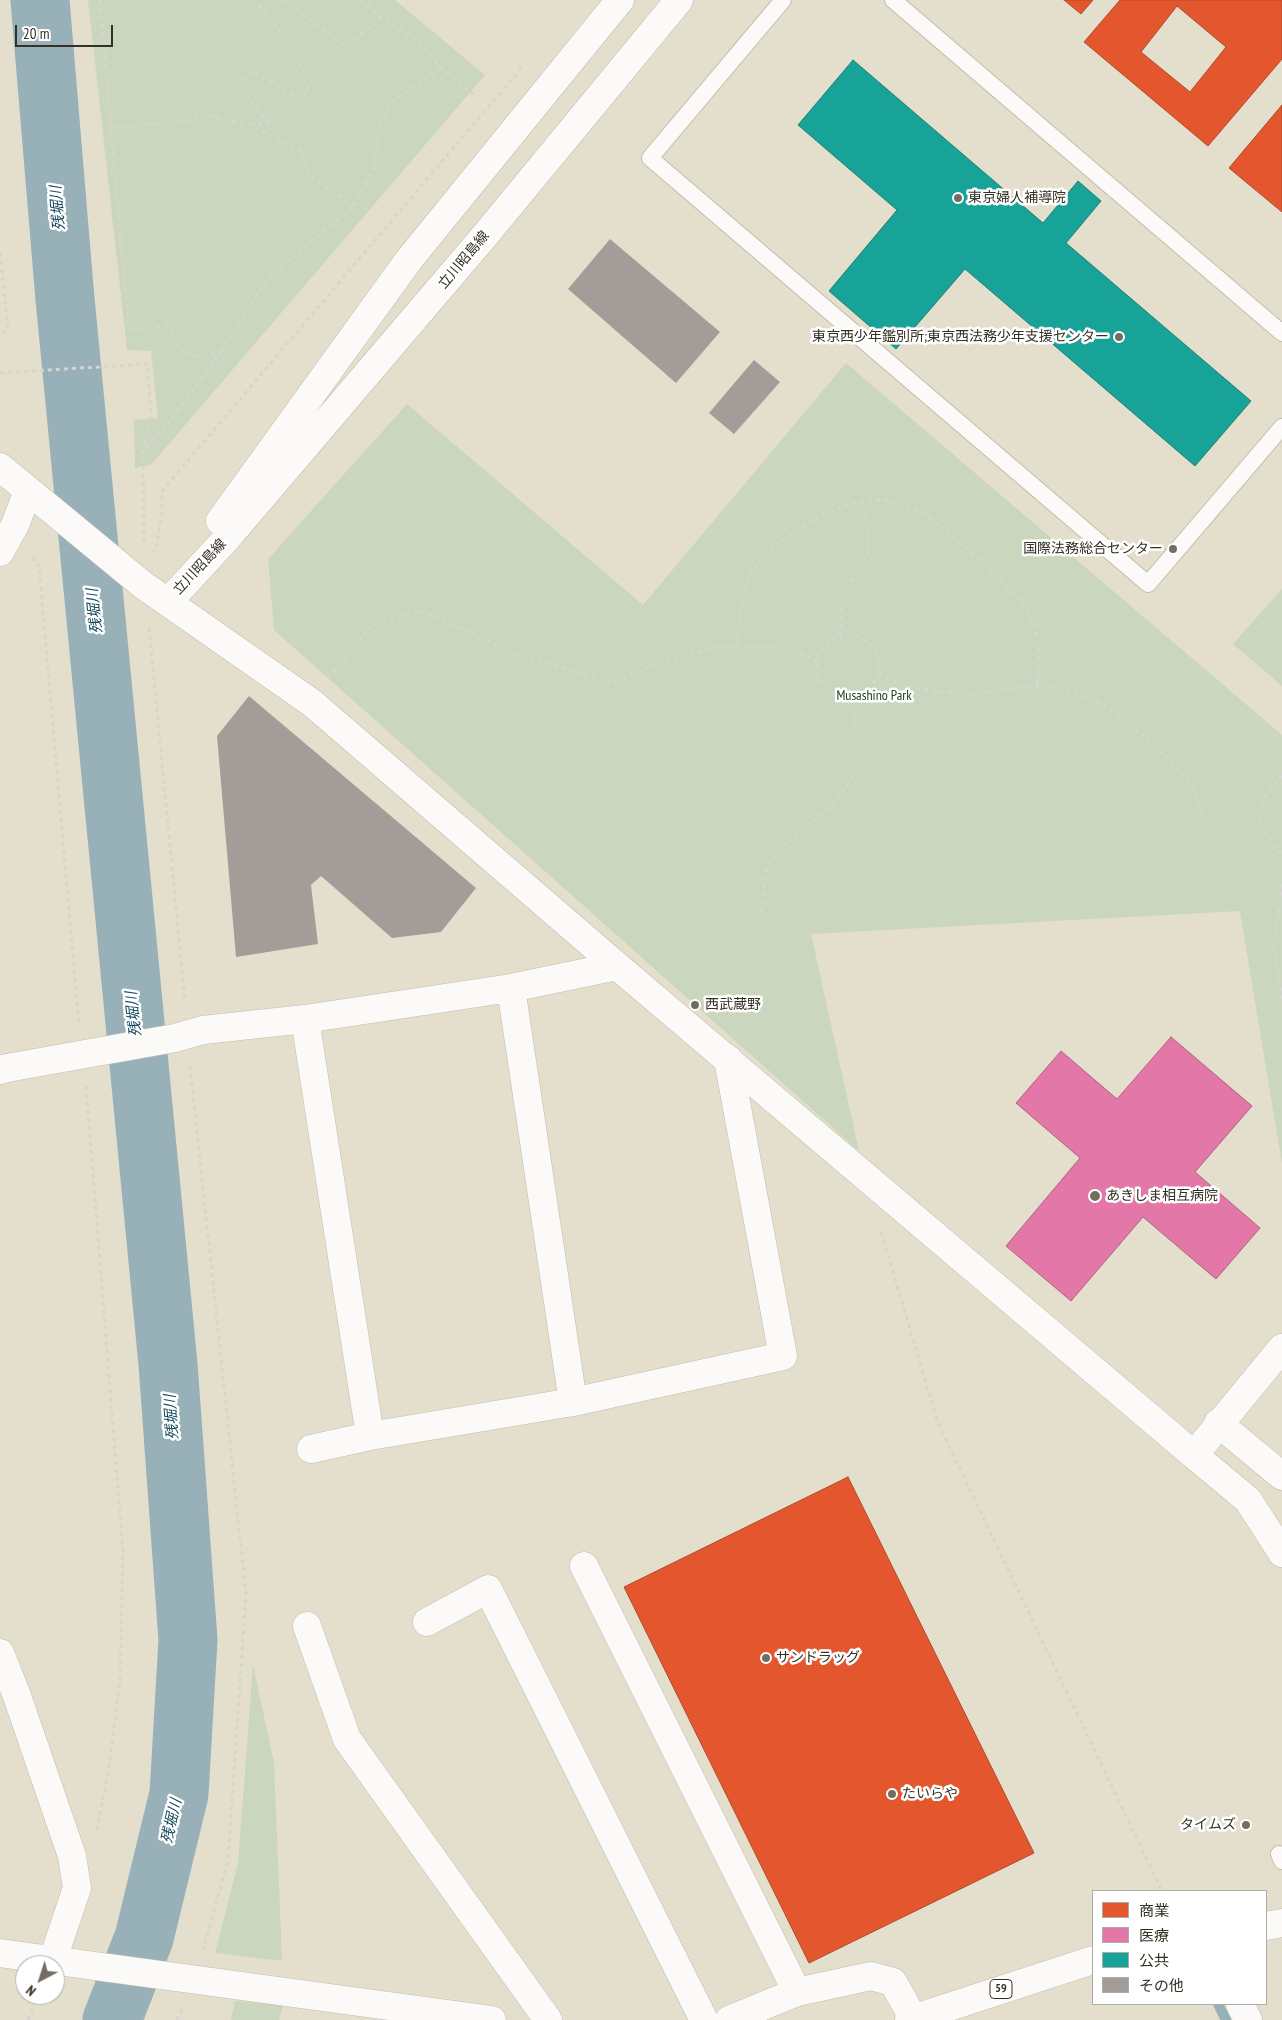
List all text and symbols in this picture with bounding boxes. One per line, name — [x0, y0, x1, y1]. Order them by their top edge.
scale bar — [18, 15, 115, 47]
text: 20 m — [23, 24, 49, 43]
water label: 残堀川 — [47, 185, 69, 231]
place label: 東京婦人補導院 — [968, 190, 1066, 206]
marker: 東京婦人補導院 — [952, 192, 964, 204]
street label: 立川昭島線 — [435, 228, 493, 292]
place label: 東京西少年鑑別所;東京西法務少年支援センター — [812, 329, 1109, 345]
marker: 東京西少年鑑別所;東京西法務少年支援センター — [1113, 331, 1125, 343]
street label: 立川昭島線 — [170, 536, 230, 598]
place label: 国際法務総合センター — [1023, 541, 1163, 557]
marker: 国際法務総合センター — [1167, 543, 1179, 555]
water label: 残堀川 — [84, 588, 106, 634]
park label: Musashino Park — [836, 688, 912, 704]
water label: 残堀川 — [123, 991, 145, 1037]
place label: 西武蔵野 — [705, 997, 761, 1013]
marker: 西武蔵野 — [689, 999, 701, 1011]
place label: あきしま相互病院 — [1106, 1188, 1218, 1204]
marker: あきしま相互病院 — [1088, 1189, 1102, 1203]
water label: 残堀川 — [161, 1394, 183, 1440]
place label: サンドラッグ — [776, 1650, 860, 1666]
marker: サンドラッグ — [760, 1652, 772, 1664]
place label: たいらや — [902, 1786, 958, 1802]
marker: たいらや — [886, 1788, 898, 1800]
water label: 残堀川 — [158, 1797, 186, 1845]
place label: タイムズ — [1180, 1817, 1236, 1833]
marker: タイムズ — [1240, 1819, 1252, 1831]
legend — [1092, 1890, 1267, 2005]
text: 商業 — [1139, 1901, 1169, 1920]
text: 医療 — [1139, 1926, 1169, 1945]
text: 公共 — [1139, 1951, 1169, 1970]
north arrow — [15, 1955, 65, 2005]
text: その他 — [1139, 1976, 1184, 1995]
road number: 59 — [990, 1980, 1012, 1998]
text: N — [22, 1981, 40, 2000]

